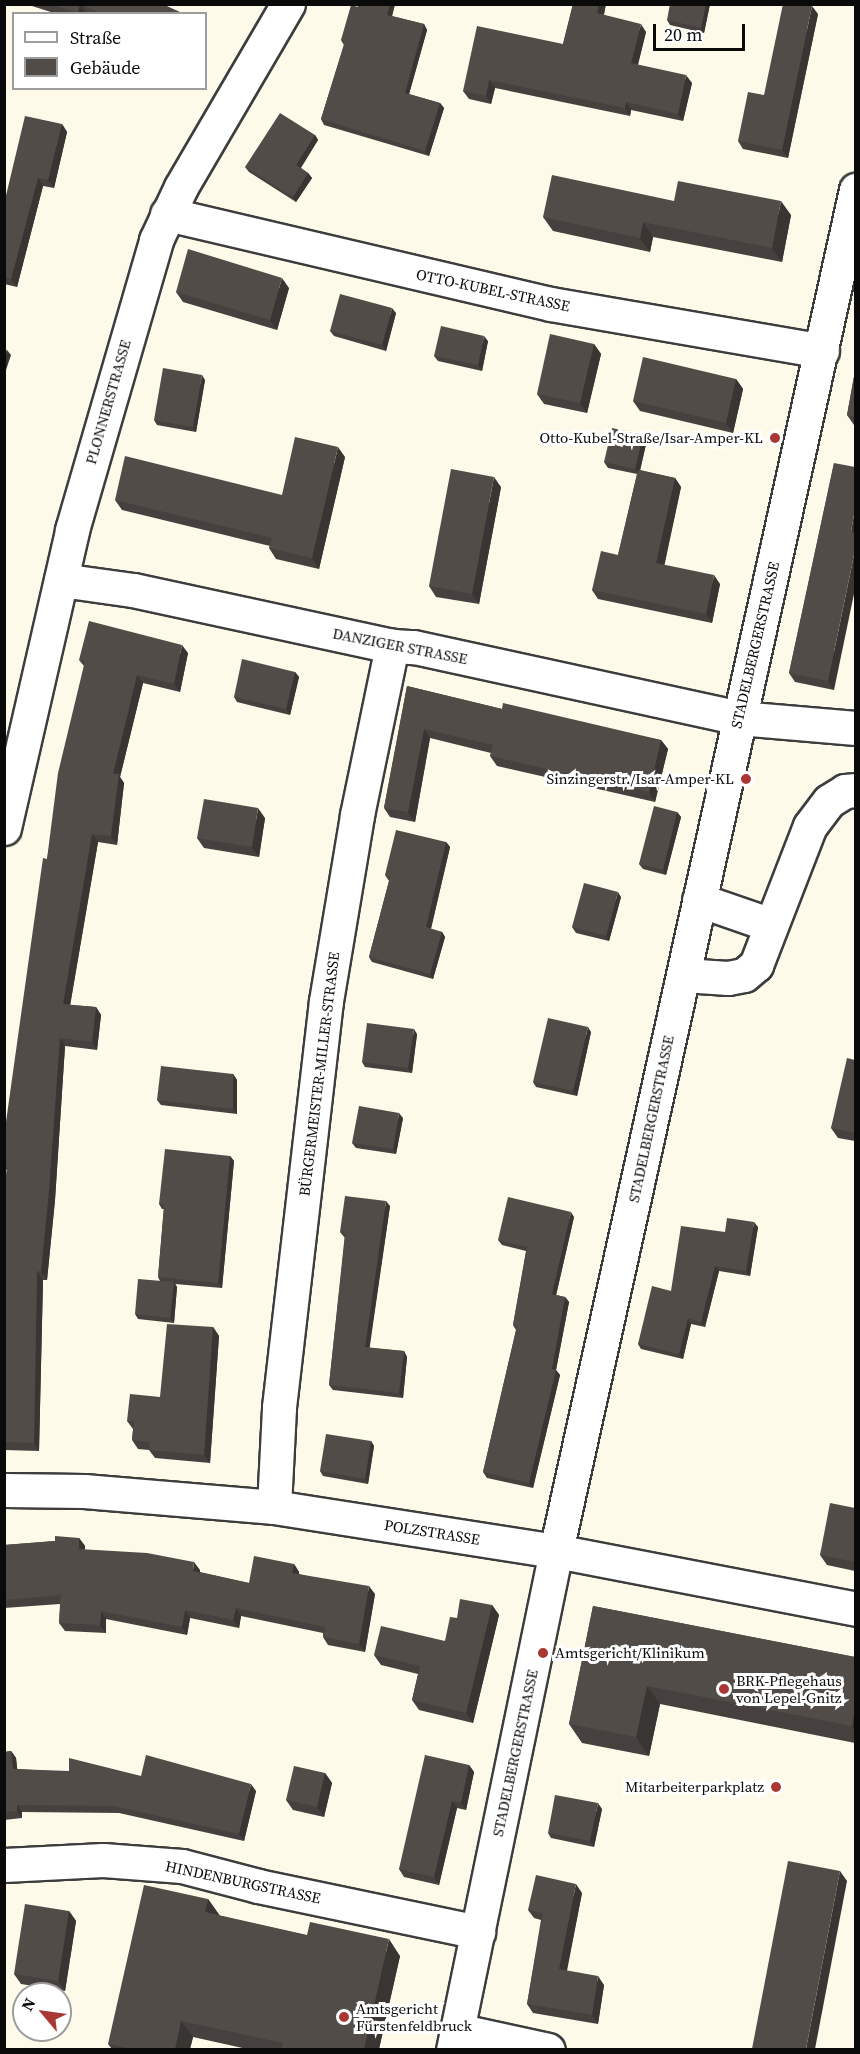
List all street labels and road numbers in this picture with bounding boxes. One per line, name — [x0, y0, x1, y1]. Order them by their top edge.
street label: OTTO-KUBEL-STRASSE — [414, 265, 572, 315]
street label: PLONNERSTRASSE — [82, 338, 134, 466]
street label: STADELBERGERSTRASSE — [727, 560, 783, 730]
street label: DANZIGER STRASSE — [331, 624, 469, 668]
street label: BÜRGERMEISTER-MILLER-STRASSE — [295, 951, 343, 1197]
street label: STADELBERGERSTRASSE — [624, 1034, 678, 1204]
street label: POLZSTRASSE — [383, 1516, 481, 1548]
street label: STADELBERGERSTRASSE — [488, 1668, 542, 1838]
street label: HINDENBURGSTRASSE — [164, 1857, 322, 1907]

